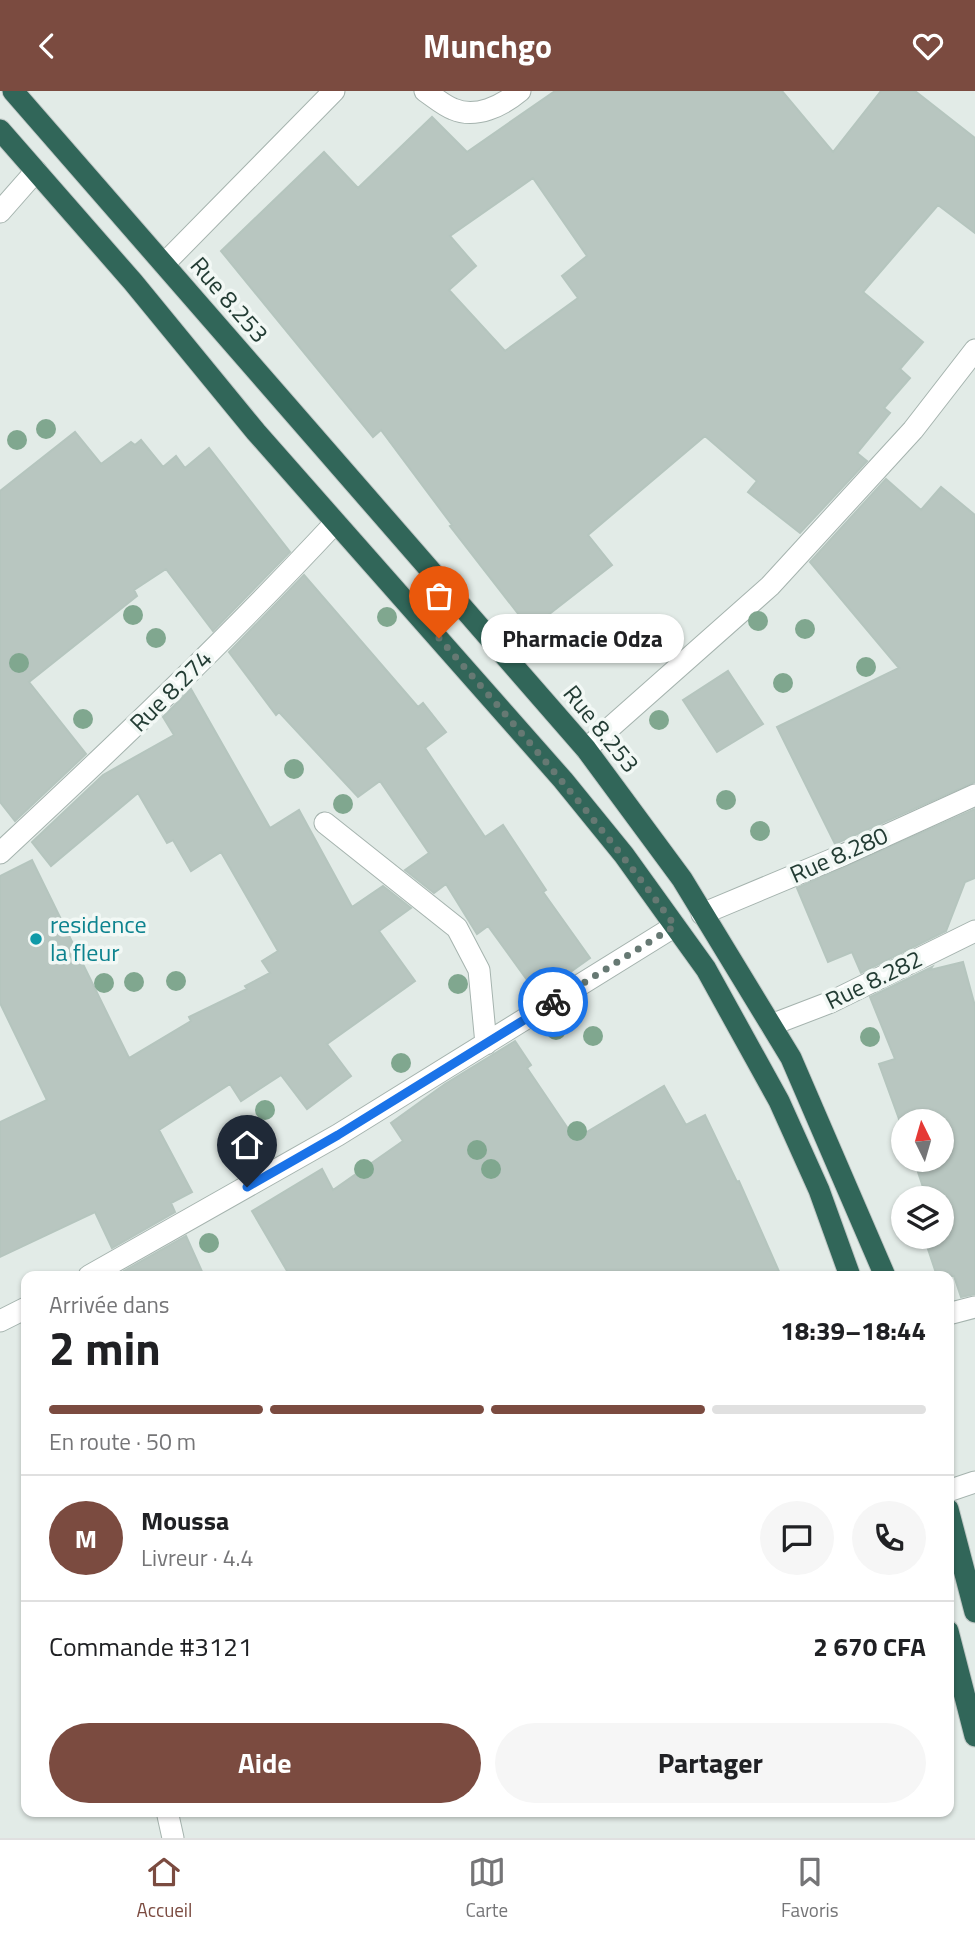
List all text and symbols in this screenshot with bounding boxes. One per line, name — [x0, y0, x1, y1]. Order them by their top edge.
text: Munchgo — [423, 22, 552, 70]
icon: back — [28, 27, 66, 65]
icon: heart — [909, 27, 947, 65]
street label: Rue 8.253 — [182, 248, 277, 350]
pin — [409, 566, 469, 638]
icon: bag — [420, 577, 458, 615]
callout: Pharmacie Odza — [481, 613, 684, 663]
text: Pharmacie Odza — [502, 621, 663, 656]
street label: Rue 8.274 — [121, 641, 220, 740]
street label: Rue 8.253 — [555, 677, 648, 780]
street label: Rue 8.280 — [784, 817, 893, 892]
place label: residence la fleur — [50, 906, 147, 970]
marker: residence la fleur — [28, 931, 44, 947]
street label: Rue 8.282 — [819, 940, 928, 1018]
courier — [518, 967, 588, 1037]
icon: bike — [534, 983, 572, 1021]
north arrow — [891, 1109, 954, 1173]
map controls — [891, 1109, 954, 1249]
pin — [217, 1115, 277, 1187]
icon: home — [228, 1126, 266, 1164]
button: layers — [891, 1186, 954, 1249]
text: Arrivée dans — [49, 1287, 170, 1322]
text: 18:39–18:44 — [780, 1311, 926, 1350]
text: 2 min — [49, 1313, 161, 1383]
text: En route · 50 m — [49, 1424, 196, 1459]
text: Moussa — [141, 1501, 229, 1540]
button: chat — [760, 1501, 834, 1575]
button: phone — [852, 1501, 926, 1575]
text: M — [75, 1519, 97, 1558]
text: Livreur · 4.4 — [141, 1540, 253, 1575]
text: Commande #3121 — [49, 1627, 252, 1666]
text: 2 670 CFA — [813, 1627, 926, 1666]
button: Aide — [49, 1723, 481, 1803]
button: Partager — [495, 1723, 926, 1803]
tab: Accueil — [137, 1853, 192, 1924]
tab: Carte — [465, 1853, 508, 1924]
tab: Favoris — [781, 1853, 838, 1924]

